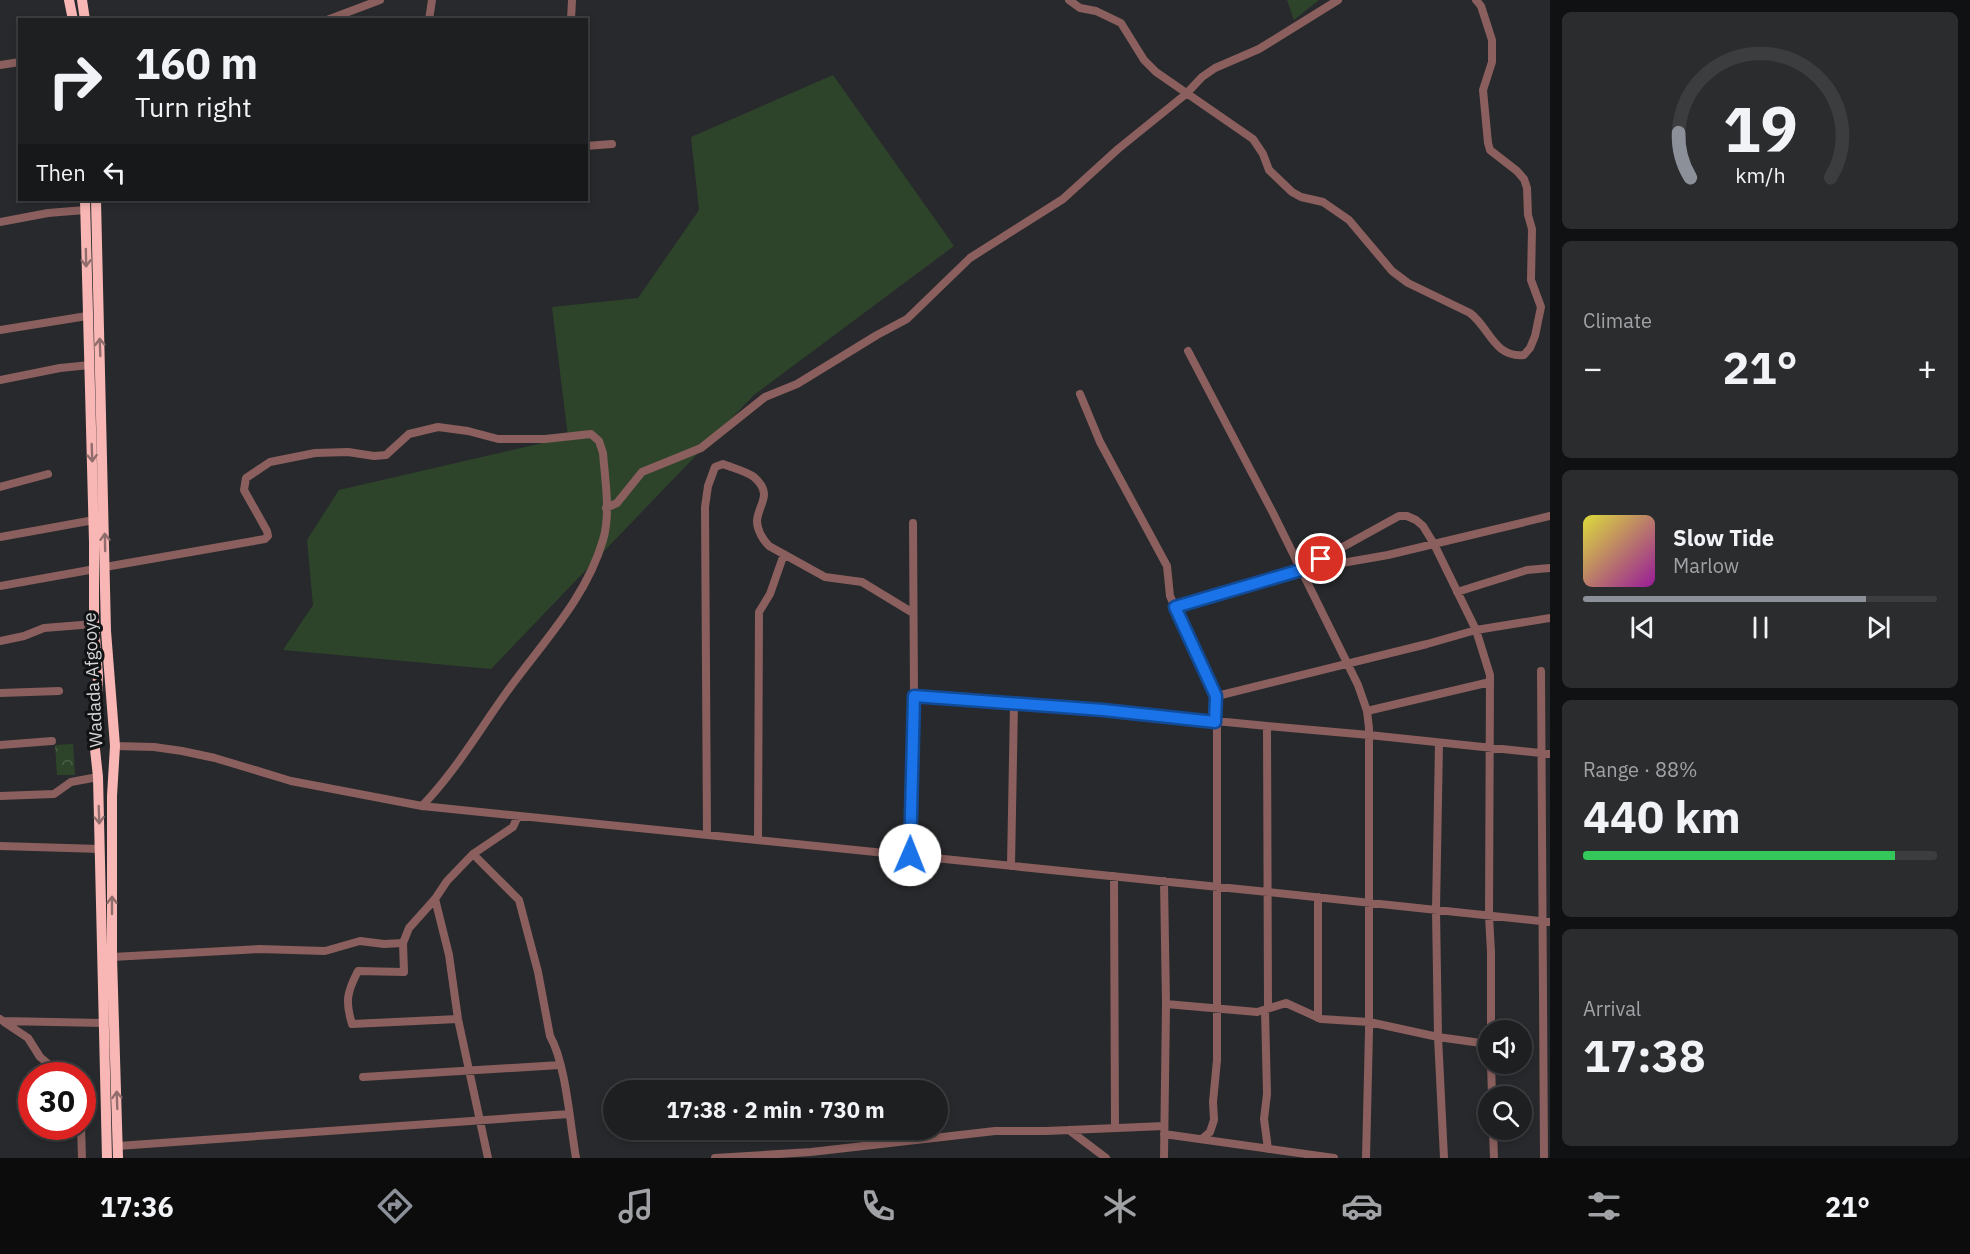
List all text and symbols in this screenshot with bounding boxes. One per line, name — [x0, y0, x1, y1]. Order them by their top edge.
text: 160 m — [135, 36, 258, 91]
icon: right — [36, 42, 114, 120]
text: 19 — [1723, 88, 1797, 169]
text: Turn right — [135, 89, 252, 124]
icon: left — [98, 156, 131, 189]
text: Then — [36, 158, 86, 187]
text: km/h — [1735, 161, 1785, 189]
one-way arrow — [80, 247, 92, 267]
text: Climate — [1583, 307, 1652, 334]
one-way arrow — [94, 338, 105, 358]
text: 21° — [1722, 338, 1798, 396]
text: − — [1583, 346, 1603, 389]
text: + — [1917, 346, 1937, 389]
one-way arrow — [86, 442, 98, 462]
text: Slow Tide — [1673, 523, 1774, 552]
one-way arrow — [99, 533, 111, 553]
pin — [1295, 533, 1346, 584]
icon: arrive — [1304, 542, 1337, 575]
text: Marlow — [1673, 552, 1739, 579]
icon: previous — [1626, 611, 1659, 644]
icon: pause — [1744, 611, 1777, 644]
icon: next — [1862, 611, 1895, 644]
street label: Wadada Afgooye — [77, 612, 108, 748]
text: Range · 88% — [1583, 756, 1698, 783]
text: 440 km — [1583, 787, 1741, 845]
one-way arrow — [94, 805, 105, 825]
position arrow — [878, 823, 942, 887]
one-way arrow — [106, 895, 118, 915]
text: Arrival — [1583, 995, 1641, 1022]
map controls — [1478, 1020, 1532, 1140]
button: sound — [1478, 1020, 1532, 1074]
text: 17:38 — [1583, 1026, 1706, 1084]
speed limit sign: 30 — [18, 1062, 96, 1140]
button: search — [1478, 1086, 1532, 1140]
one-way arrow — [111, 1090, 122, 1110]
text: 17:38 · 2 min · 730 m — [666, 1095, 885, 1124]
icon: directions — [374, 1185, 416, 1227]
icon: music — [615, 1185, 657, 1227]
icon: phone — [857, 1185, 899, 1227]
icon: climate — [1099, 1185, 1141, 1227]
icon: car — [1341, 1185, 1383, 1227]
icon: filters — [1583, 1185, 1625, 1227]
text: 17:36 — [100, 1189, 174, 1224]
text: 21° — [1825, 1189, 1870, 1224]

